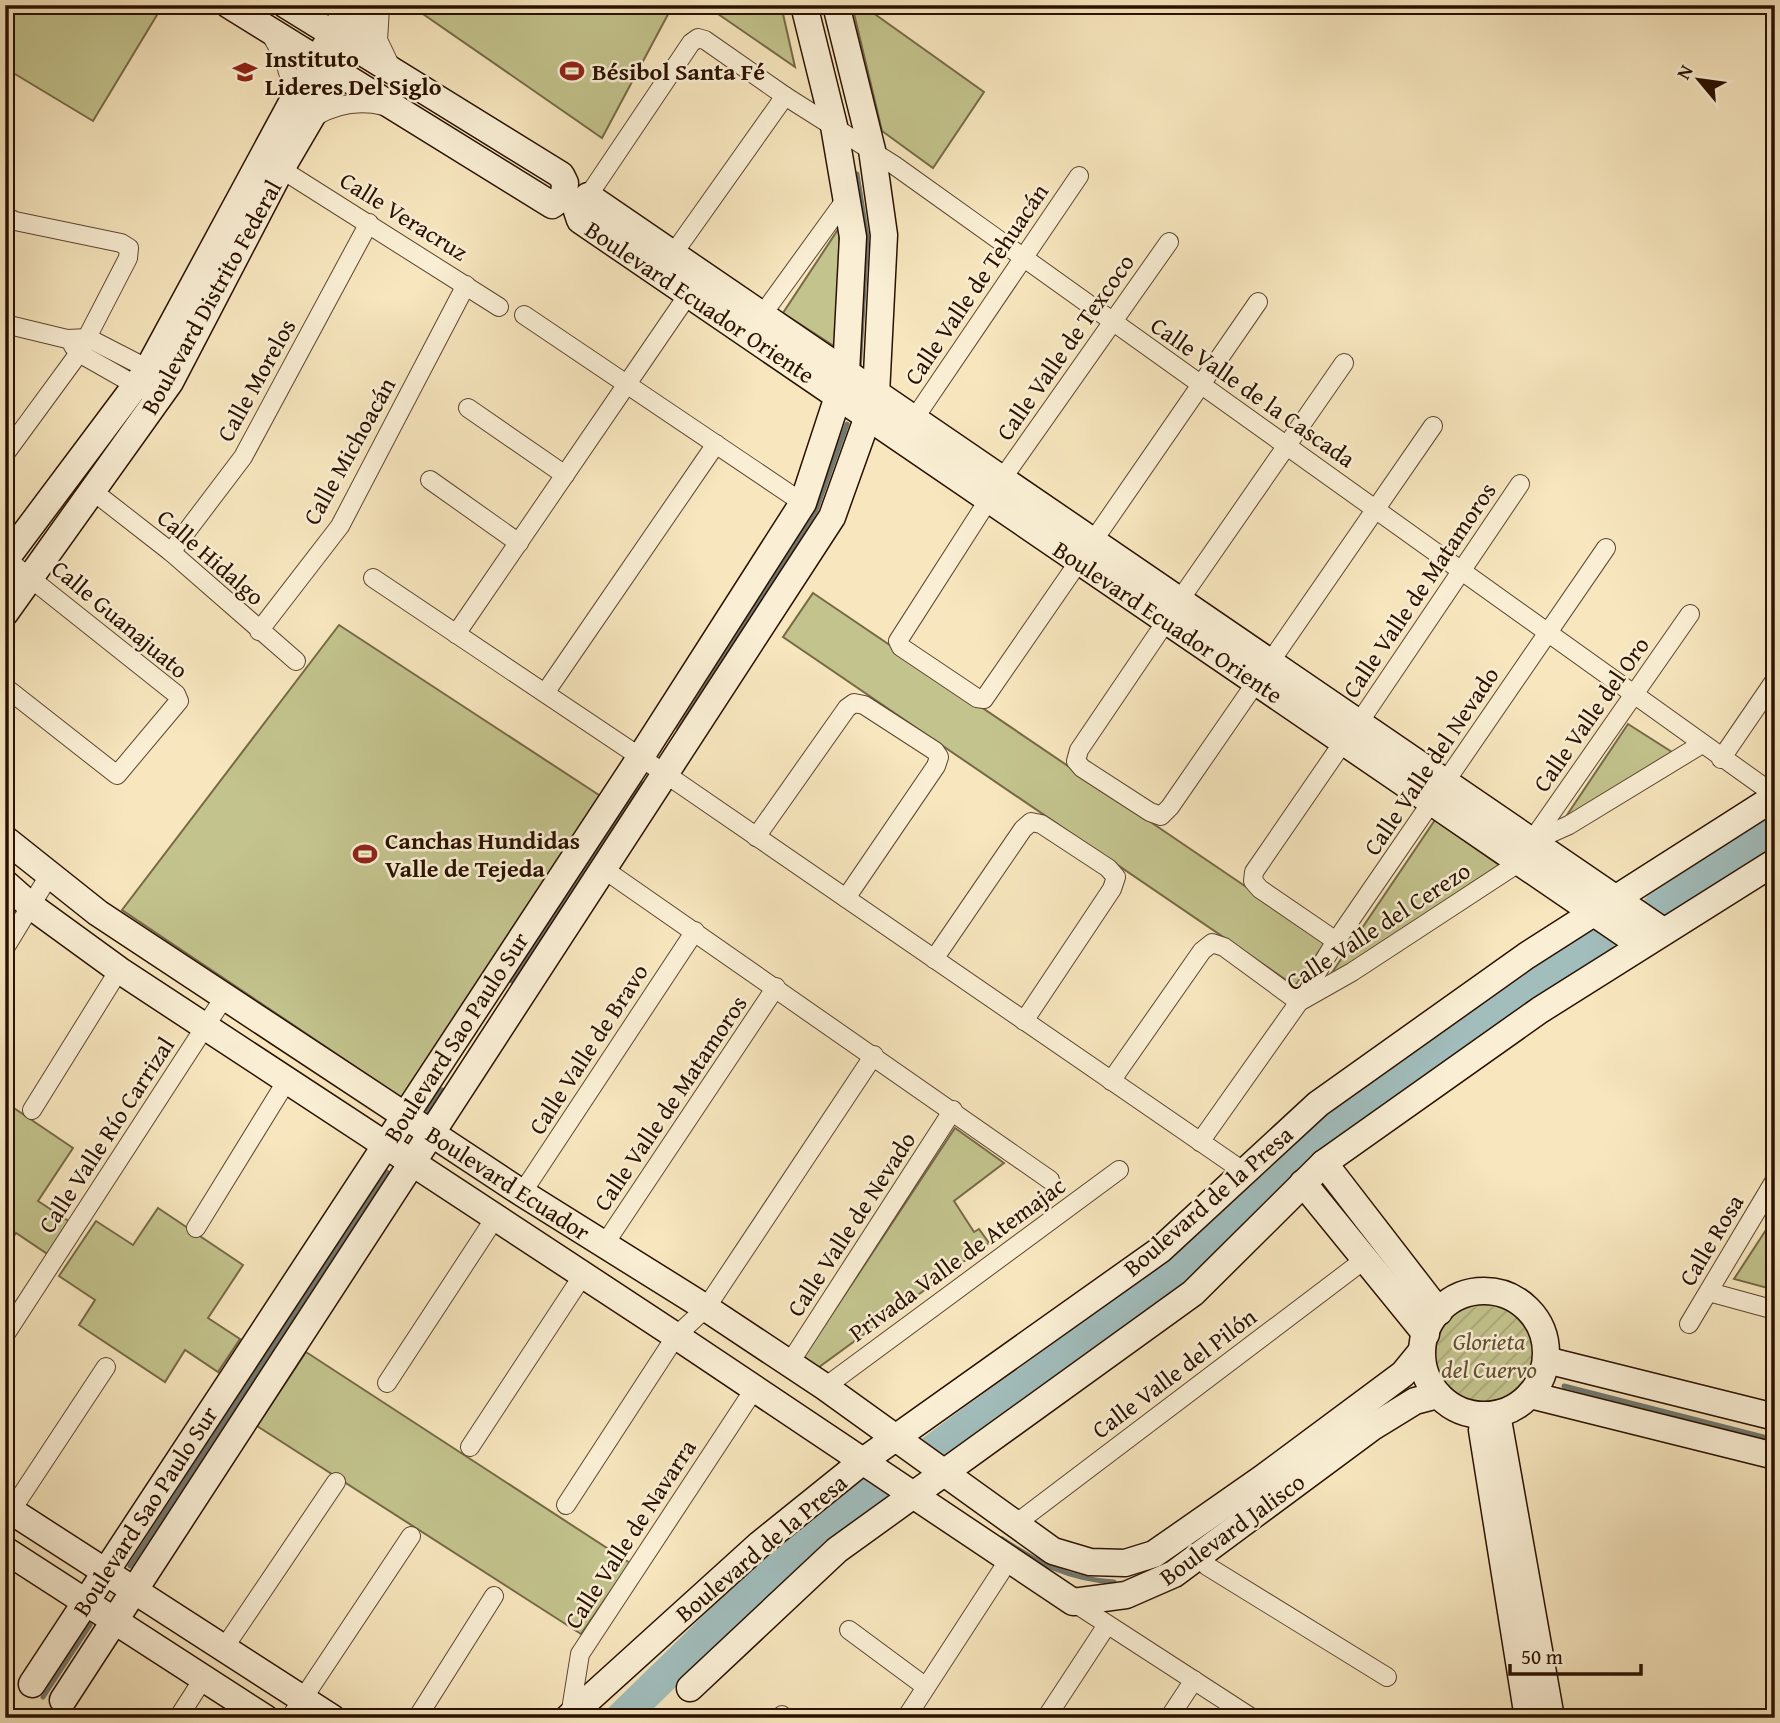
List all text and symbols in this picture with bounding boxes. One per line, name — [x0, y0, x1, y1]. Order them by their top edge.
place label: Instituto Lideres Del Siglo — [265, 41, 442, 104]
north arrow — [1664, 46, 1734, 116]
place label: Bésibol Santa Fé — [592, 54, 765, 89]
sports icon: Bésibol Santa Fé — [558, 57, 586, 85]
school or university icon: Instituto Lideres Del Siglo — [231, 58, 259, 86]
text: N — [1669, 59, 1700, 84]
street label: Calle Veracruz — [333, 163, 475, 269]
street label: Boulevard Distrito Federal — [132, 173, 290, 421]
street label: Calle Valle de Tehuacán — [895, 176, 1057, 392]
street label: Boulevard Ecuador Oriente — [578, 212, 822, 392]
street label: Calle Valle de Texcoco — [987, 247, 1143, 447]
street label: Calle Valle de la Cascada — [1143, 308, 1363, 476]
street label: Calle Morelos — [208, 312, 304, 448]
street label: Calle Michoacán — [294, 371, 404, 531]
street label: Calle Valle de Matamoros — [1334, 475, 1504, 705]
street label: Calle Hidalgo — [150, 500, 272, 614]
street label: Boulevard Ecuador Oriente — [1046, 532, 1290, 712]
street label: Calle Guanajuato — [44, 551, 196, 687]
street label: Calle Valle del Oro — [1524, 629, 1658, 799]
street label: Calle Valle del Nevado — [1355, 660, 1507, 862]
place label: Canchas Hundidas Valle de Tejeda — [385, 823, 580, 886]
sports icon: Canchas Hundidas Valle de Tejeda — [351, 840, 379, 868]
street label: Calle Valle del Cerezo — [1279, 853, 1477, 999]
street label: Boulevard Sao Paulo Sur — [375, 925, 537, 1149]
street label: Calle Valle de Bravo — [520, 957, 656, 1141]
street label: Calle Valle de Matamoros — [585, 988, 755, 1218]
street label: Calle Valle Río Carrizal — [29, 1030, 183, 1240]
street label: Boulevard Ecuador — [419, 1117, 597, 1249]
street label: Boulevard de la Presa — [1116, 1117, 1301, 1285]
street label: Calle Valle de Nevado — [778, 1125, 924, 1323]
street label: Privada Valle de Atemajac — [841, 1168, 1073, 1350]
street label: Calle Rosa — [1670, 1187, 1752, 1292]
street label: Calle Valle del Pilón — [1084, 1299, 1264, 1447]
park label: Glorieta del Cuervo — [1441, 1324, 1537, 1387]
street label: Boulevard Sao Paulo Sur — [64, 1399, 226, 1623]
street label: Calle Valle de Navarra — [555, 1432, 705, 1636]
street label: Boulevard Jalisco — [1152, 1464, 1312, 1594]
street label: Boulevard de la Presa — [668, 1465, 855, 1630]
scale bar — [1510, 1632, 1642, 1676]
text: 50 m — [1521, 1641, 1563, 1672]

